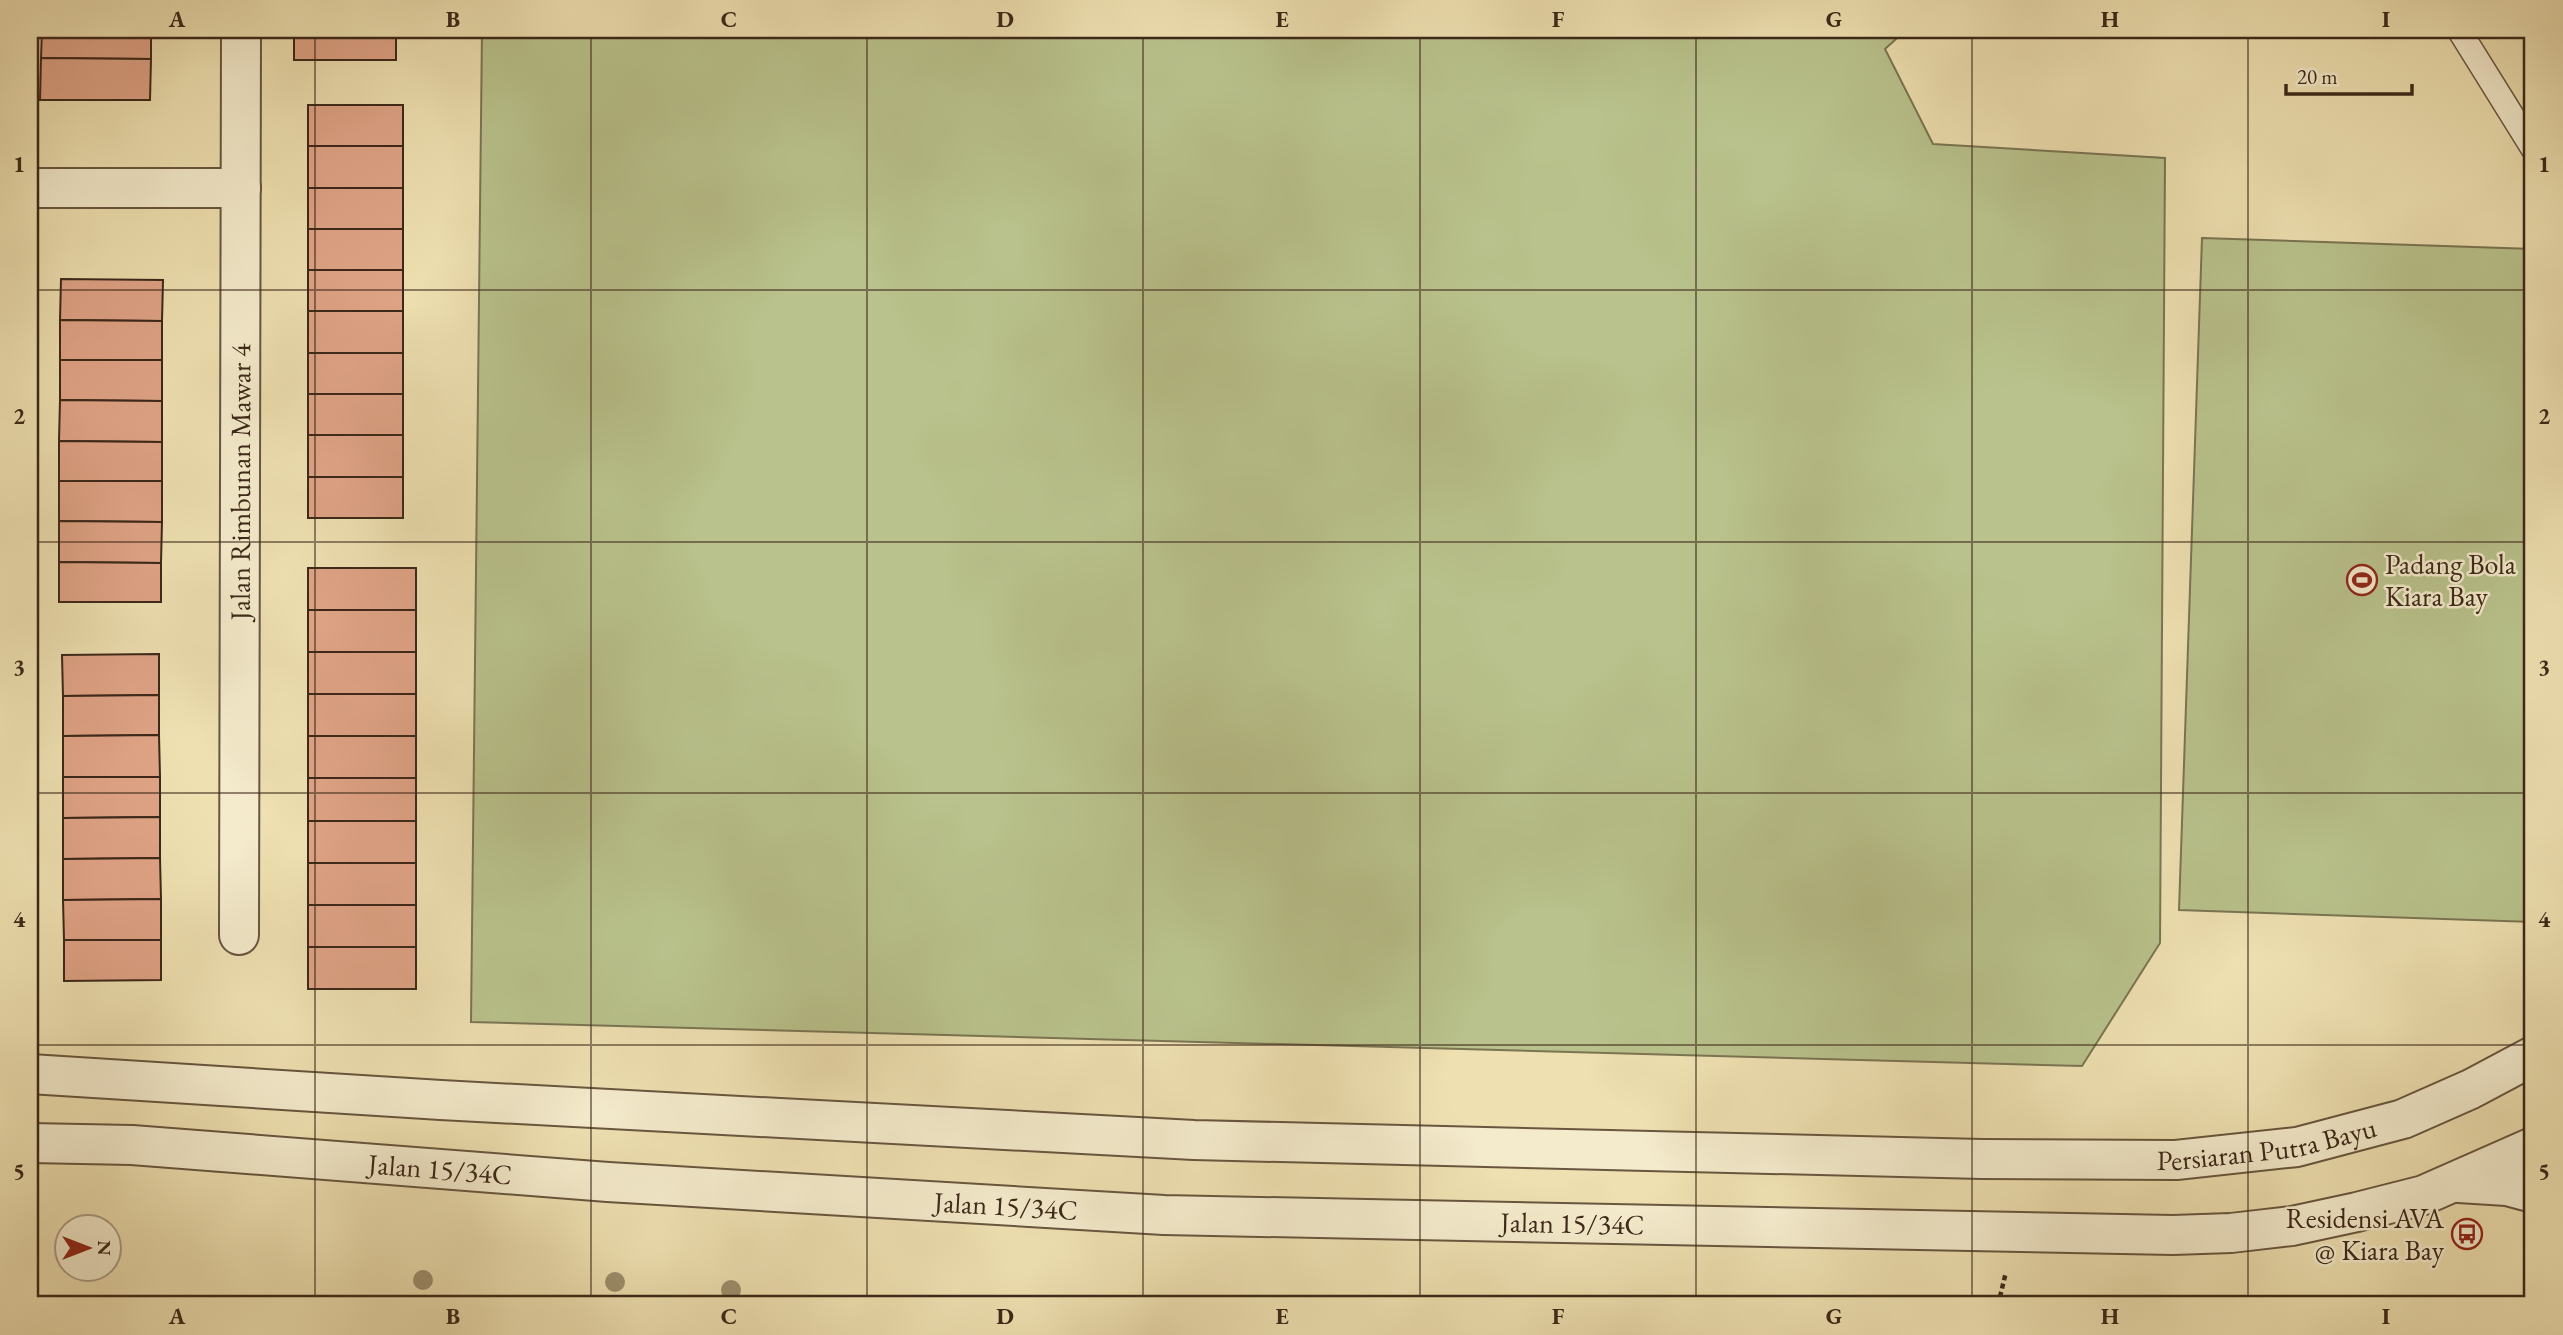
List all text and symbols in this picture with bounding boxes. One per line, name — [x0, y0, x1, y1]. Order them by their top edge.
text: A — [168, 4, 186, 34]
text: B — [446, 4, 460, 34]
text: C — [721, 4, 737, 34]
text: D — [996, 4, 1014, 34]
text: E — [1275, 4, 1289, 34]
text: F — [1552, 4, 1565, 34]
text: G — [1826, 4, 1842, 34]
text: H — [2101, 4, 2119, 34]
text: I — [2382, 4, 2390, 34]
scale bar — [2286, 52, 2412, 96]
text: 20 m — [2297, 63, 2338, 90]
text: 1 — [13, 149, 25, 179]
text: 1 — [2538, 149, 2550, 179]
street label: Jalan Rimbunan Mawar 4 — [222, 343, 258, 623]
text: 2 — [13, 401, 25, 431]
text: 2 — [2538, 401, 2550, 431]
place label: Padang Bola Kiara Bay — [2385, 546, 2517, 614]
sports icon: Padang Bola Kiara Bay — [2345, 563, 2379, 597]
text: 3 — [13, 652, 25, 682]
text: 3 — [2538, 652, 2550, 682]
text: 4 — [13, 904, 26, 934]
text: 4 — [2538, 904, 2551, 934]
street label: Persiaran Putra Bayu — [2157, 1109, 2380, 1178]
street label: Jalan 15/34C — [365, 1145, 513, 1192]
text: 5 — [13, 1156, 25, 1186]
text: 5 — [2538, 1156, 2550, 1186]
street label: Jalan 15/34C — [931, 1183, 1079, 1228]
place label: Residensi AVA @ Kiara Bay — [2286, 1200, 2445, 1268]
street label: Jalan 15/34C — [1498, 1204, 1645, 1243]
north arrow — [52, 1212, 122, 1282]
bus stop icon: Residensi AVA @ Kiara Bay — [2450, 1217, 2484, 1251]
text: N — [92, 1240, 117, 1256]
text: A — [168, 1301, 186, 1331]
text: B — [446, 1301, 460, 1331]
text: C — [721, 1301, 737, 1331]
text: D — [996, 1301, 1014, 1331]
text: E — [1275, 1301, 1289, 1331]
text: F — [1552, 1301, 1565, 1331]
text: G — [1826, 1301, 1842, 1331]
text: H — [2101, 1301, 2119, 1331]
text: I — [2382, 1301, 2390, 1331]

